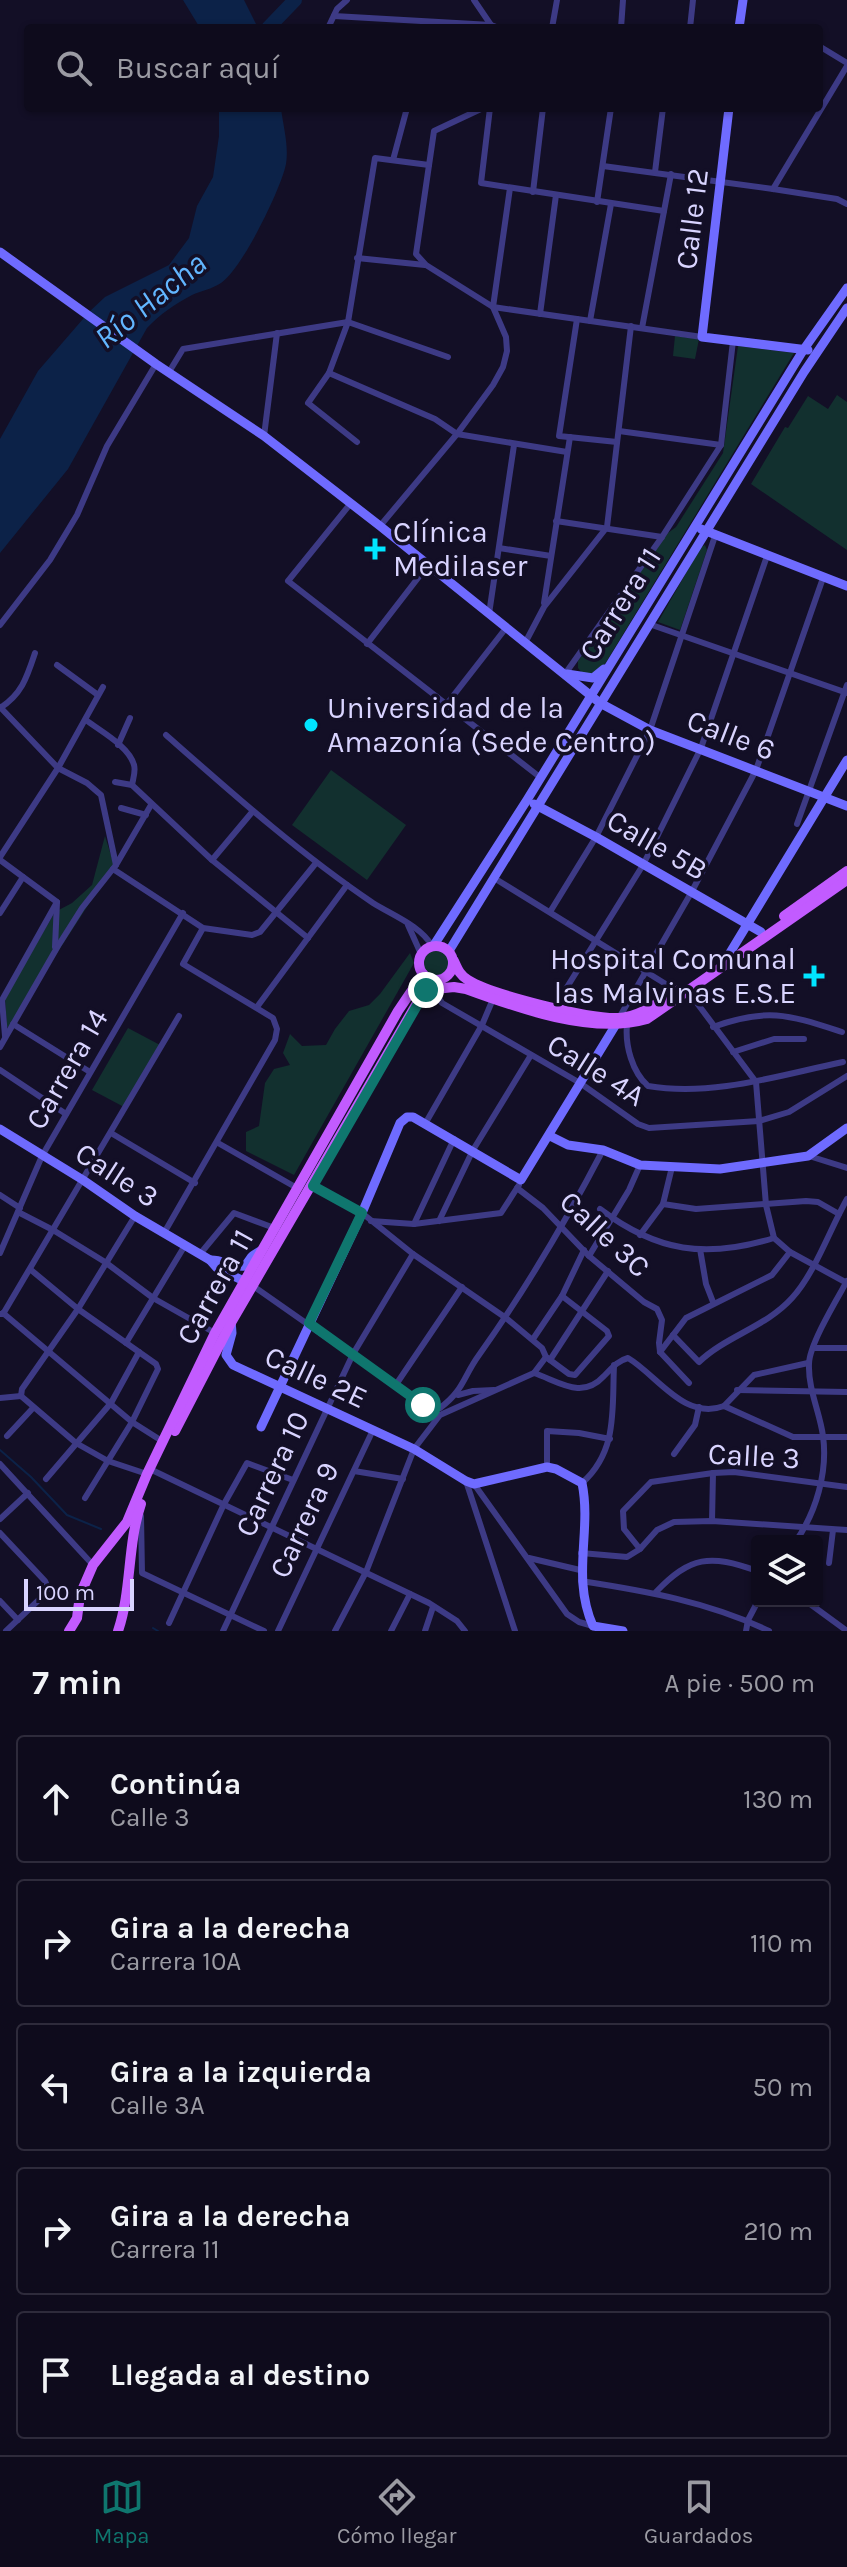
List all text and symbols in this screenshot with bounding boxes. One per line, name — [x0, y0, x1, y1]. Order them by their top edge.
search box — [24, 24, 823, 112]
icon: search — [52, 46, 96, 90]
text: Buscar aquí — [116, 50, 280, 86]
street label: Calle 12 — [668, 166, 716, 272]
water label: Río Hacha — [87, 244, 213, 356]
place label: Clínica Medilaser — [393, 514, 528, 584]
marker: Clínica Medilaser — [364, 538, 386, 560]
street label: Carrera 11 — [571, 541, 669, 667]
place label: Universidad de la Amazonía (Sede Centro) — [327, 690, 656, 760]
street label: Calle 6 — [682, 702, 780, 768]
marker: Universidad de la Amazonía (Sede Centro) — [302, 716, 320, 734]
street label: Calle 5B — [600, 802, 714, 888]
place label: Hospital Comunal las Malvinas E.S.E — [550, 941, 796, 1011]
marker: Hospital Comunal las Malvinas E.S.E — [803, 965, 825, 987]
route end — [408, 972, 444, 1008]
street label: Carrera 14 — [18, 1002, 116, 1136]
street label: Calle 4A — [541, 1026, 651, 1114]
street label: Calle 3 — [69, 1135, 165, 1215]
street label: Calle 3C — [552, 1183, 658, 1285]
street label: Carrera 11 — [169, 1223, 261, 1351]
street label: Calle 2E — [259, 1338, 373, 1416]
route start — [405, 1387, 441, 1423]
street label: Carrera 10 — [227, 1406, 317, 1542]
street label: Calle 3 — [707, 1436, 801, 1476]
street label: Carrera 9 — [262, 1456, 346, 1584]
map controls — [751, 1535, 823, 1607]
button: layers — [751, 1535, 823, 1607]
scale bar — [24, 1575, 134, 1611]
text: 100 m — [36, 1580, 95, 1606]
text: 7 min — [32, 1663, 122, 1703]
text: A pie · 500 m — [665, 1668, 815, 1699]
text: Continúa — [110, 1766, 241, 1802]
icon: ahead — [34, 1777, 78, 1821]
text: 130 m — [743, 1784, 813, 1815]
text: Calle 3 — [110, 1802, 190, 1833]
text: Gira a la derecha — [110, 1910, 351, 1946]
icon: right — [34, 1921, 78, 1965]
text: 110 m — [750, 1928, 813, 1959]
text: Carrera 10A — [110, 1946, 241, 1977]
text: Gira a la izquierda — [110, 2054, 372, 2090]
icon: left — [34, 2065, 78, 2109]
text: 50 m — [752, 2072, 813, 2103]
text: Calle 3A — [110, 2090, 205, 2121]
text: Gira a la derecha — [110, 2198, 351, 2234]
icon: right — [34, 2209, 78, 2253]
text: 210 m — [743, 2216, 813, 2247]
text: Carrera 11 — [110, 2234, 219, 2265]
icon: arrive — [34, 2353, 78, 2397]
text: Llegada al destino — [110, 2357, 370, 2393]
tab: Mapa — [94, 2475, 149, 2549]
tab: Cómo llegar — [337, 2475, 456, 2549]
tab: Guardados — [644, 2475, 753, 2549]

